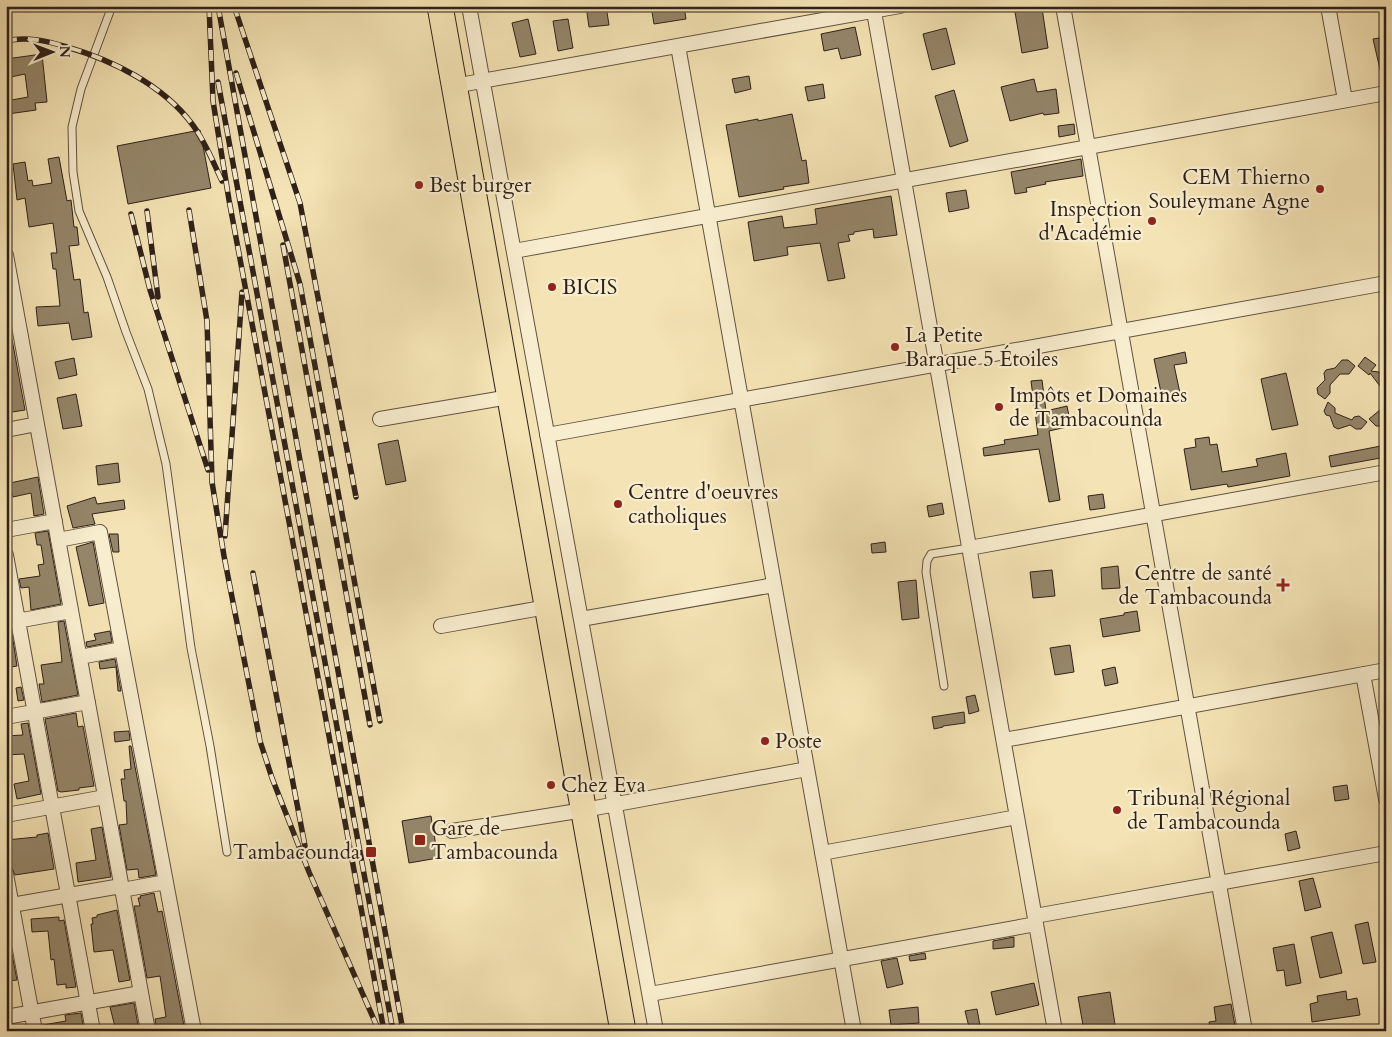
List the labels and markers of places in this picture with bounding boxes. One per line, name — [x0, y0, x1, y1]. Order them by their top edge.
place label: CEM Thierno Souleymane Agne — [1149, 163, 1310, 216]
place label: Best burger — [429, 171, 532, 200]
marker: Best burger — [413, 179, 425, 191]
marker: CEM Thierno Souleymane Agne — [1314, 183, 1326, 195]
place label: Inspection d'Académie — [1039, 195, 1142, 248]
marker: Inspection d'Académie — [1146, 215, 1158, 227]
place label: BICIS — [562, 273, 617, 302]
marker: BICIS — [546, 281, 558, 293]
place label: La Petite Baraque 5 Étoiles — [905, 321, 1058, 374]
marker: La Petite Baraque 5 Étoiles — [889, 341, 901, 353]
place label: Impôts et Domaines de Tambacounda — [1009, 381, 1187, 434]
marker: Impôts et Domaines de Tambacounda — [993, 401, 1005, 413]
place label: Centre d'oeuvres catholiques — [628, 478, 778, 531]
marker: Centre d'oeuvres catholiques — [612, 498, 624, 510]
place label: Centre de santé de Tambacounda — [1118, 559, 1272, 612]
marker: Centre de santé de Tambacounda — [1276, 578, 1290, 592]
place label: Poste — [775, 727, 822, 756]
marker: Poste — [759, 735, 771, 747]
place label: Chez Eva — [561, 771, 646, 800]
marker: Chez Eva — [545, 779, 557, 791]
place label: Tribunal Régional de Tambacounda — [1127, 784, 1290, 837]
marker: Tribunal Régional de Tambacounda — [1111, 804, 1123, 816]
place label: Gare de Tambacounda — [431, 814, 558, 867]
marker: Gare de Tambacounda — [413, 833, 427, 847]
place label: Tambacounda — [233, 838, 360, 867]
marker: Tambacounda — [364, 845, 378, 859]

